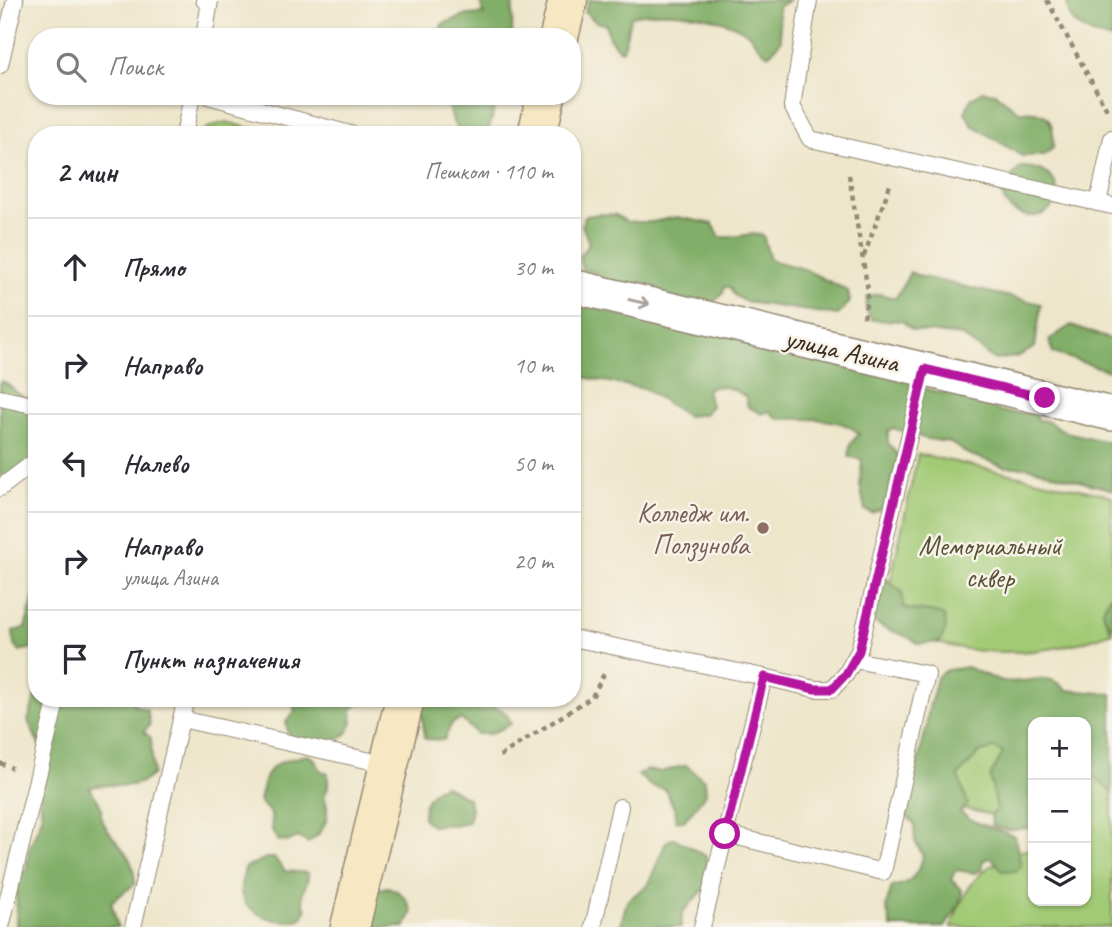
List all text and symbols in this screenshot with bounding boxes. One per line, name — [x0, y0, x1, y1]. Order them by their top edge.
search box — [28, 28, 581, 105]
icon: search — [52, 48, 90, 86]
text: Поиск — [108, 50, 163, 83]
text: 2 мин — [56, 153, 117, 191]
text: Пешком · 110 m — [425, 157, 553, 186]
icon: ahead — [56, 248, 94, 286]
text: Прямо — [123, 251, 185, 284]
text: 30 m — [514, 253, 553, 282]
one-way arrow — [627, 296, 650, 309]
street label: улица Азина — [780, 319, 904, 380]
icon: right — [56, 346, 94, 384]
text: Направо — [123, 349, 202, 382]
text: 10 m — [514, 351, 553, 380]
route end — [1029, 382, 1060, 413]
icon: left — [56, 444, 94, 482]
text: Налево — [123, 447, 189, 480]
text: 50 m — [514, 449, 553, 478]
place label: Колледж им. Ползунова — [637, 495, 751, 562]
marker: Колледж им. Ползунова — [755, 520, 771, 536]
park label: Мемориальный сквер — [918, 528, 1063, 595]
text: Направо — [123, 530, 202, 563]
icon: right — [56, 542, 94, 580]
text: 20 m — [514, 547, 553, 576]
text: улица Азина — [123, 563, 218, 592]
icon: arrive — [56, 640, 94, 678]
text: Пункт назначения — [123, 643, 299, 676]
map controls — [1028, 717, 1091, 906]
button: + — [1028, 717, 1091, 780]
button: − — [1028, 780, 1091, 843]
route start — [709, 818, 740, 849]
button: layers — [1028, 843, 1091, 906]

